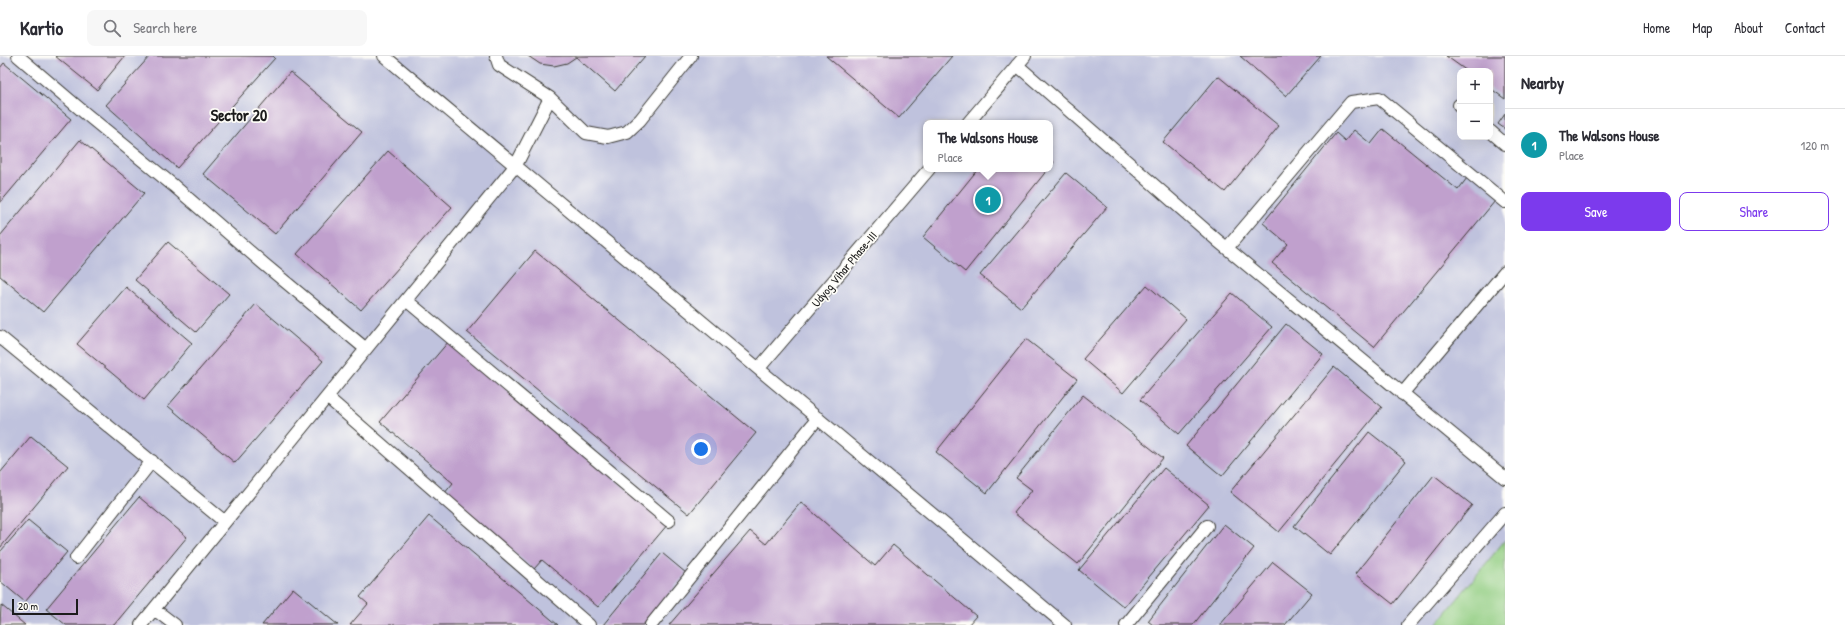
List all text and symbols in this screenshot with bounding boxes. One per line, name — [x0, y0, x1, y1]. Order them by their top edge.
search box — [87, 10, 367, 46]
text: Kartio — [20, 15, 63, 41]
icon: search — [101, 17, 123, 39]
text: Search here — [133, 17, 197, 38]
text: Home — [1643, 18, 1670, 37]
text: Map — [1692, 18, 1712, 37]
text: About — [1734, 18, 1763, 37]
text: Contact — [1785, 18, 1825, 37]
map controls — [1457, 68, 1493, 140]
button: + — [1457, 68, 1493, 104]
text: Nearby — [1521, 71, 1564, 94]
district label: Sector 20 — [211, 104, 267, 126]
button: − — [1457, 104, 1493, 140]
popup — [923, 120, 1053, 172]
text: The Walsons House — [1559, 125, 1660, 146]
text: The Walsons House — [938, 127, 1038, 148]
text: 1 — [1532, 136, 1536, 154]
text: 120 m — [1801, 136, 1829, 154]
text: Place — [1559, 146, 1584, 164]
text: Place — [938, 148, 963, 166]
pin: 1 — [975, 185, 1001, 215]
button: Save — [1521, 192, 1671, 231]
button: Share — [1679, 192, 1829, 231]
street label: Udyog Vihar Phase-III — [807, 228, 881, 310]
your location — [691, 439, 711, 459]
scale bar — [12, 597, 78, 616]
text: 20 m — [18, 599, 38, 613]

